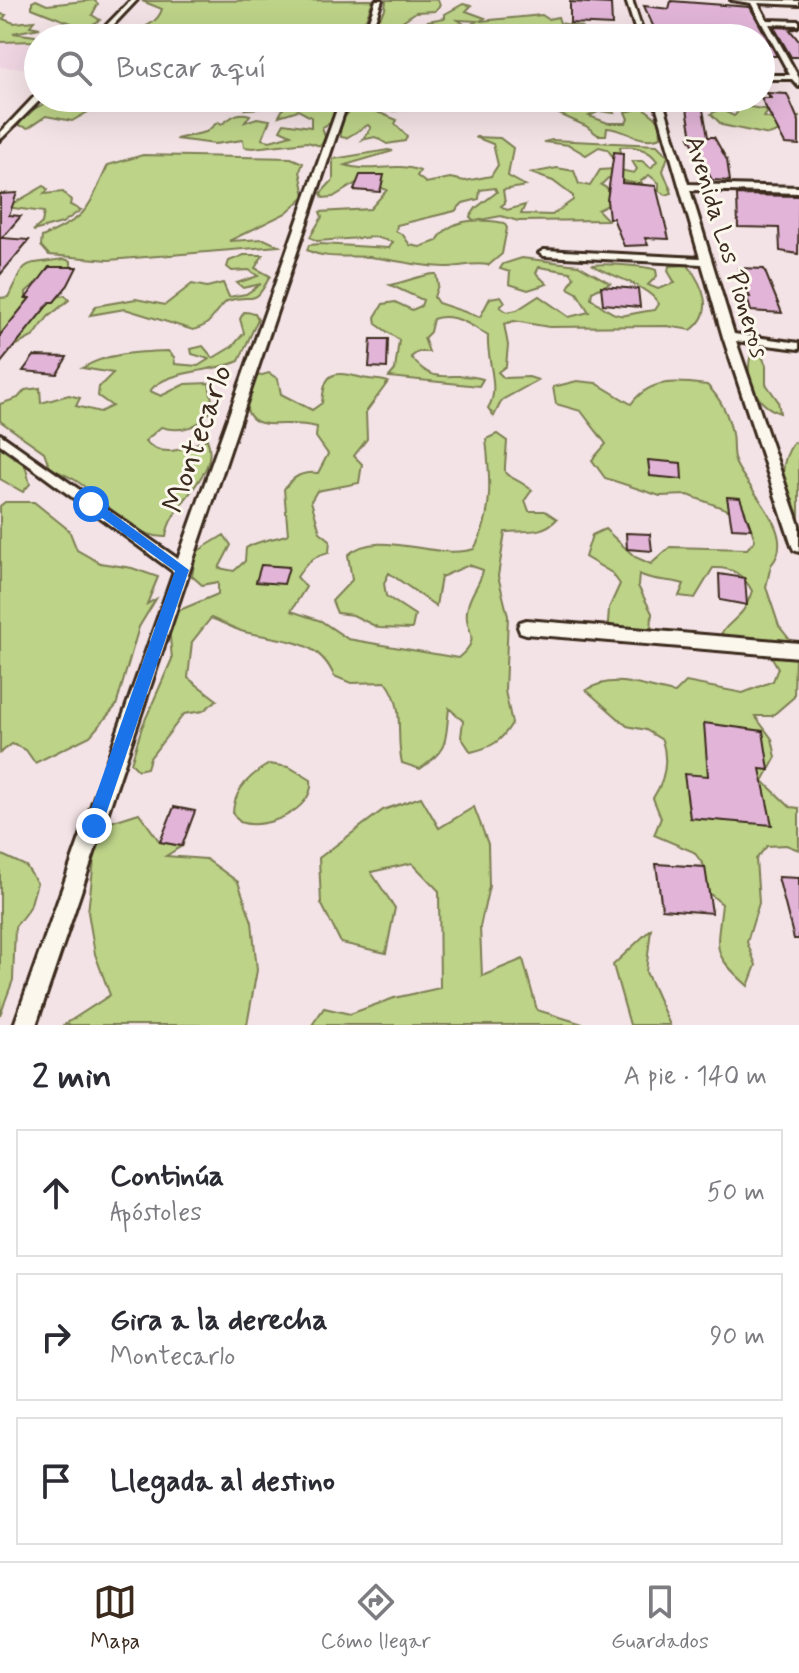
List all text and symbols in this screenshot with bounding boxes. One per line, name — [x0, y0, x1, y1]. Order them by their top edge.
search box — [24, 24, 775, 112]
icon: search — [52, 46, 96, 90]
text: Buscar aquí — [116, 49, 267, 88]
street label: Avenida Los Pioneros — [676, 132, 776, 362]
street label: Montecarlo — [153, 359, 243, 519]
route start — [73, 486, 109, 522]
route end — [76, 808, 112, 844]
text: 2 min — [32, 1055, 112, 1100]
text: A pie · 140 m — [623, 1060, 767, 1094]
text: Continúa — [110, 1157, 224, 1196]
icon: ahead — [34, 1171, 78, 1215]
text: 50 m — [707, 1176, 765, 1210]
text: Apóstoles — [110, 1196, 202, 1230]
text: Gira a la derecha — [110, 1301, 328, 1340]
icon: right — [34, 1315, 78, 1359]
text: 90 m — [710, 1320, 765, 1354]
text: Montecarlo — [110, 1340, 235, 1374]
icon: arrive — [34, 1459, 78, 1503]
text: Llegada al destino — [110, 1462, 335, 1501]
tab: Mapa — [90, 1580, 140, 1656]
tab: Cómo llegar — [321, 1580, 431, 1656]
tab: Guardados — [611, 1580, 709, 1656]

